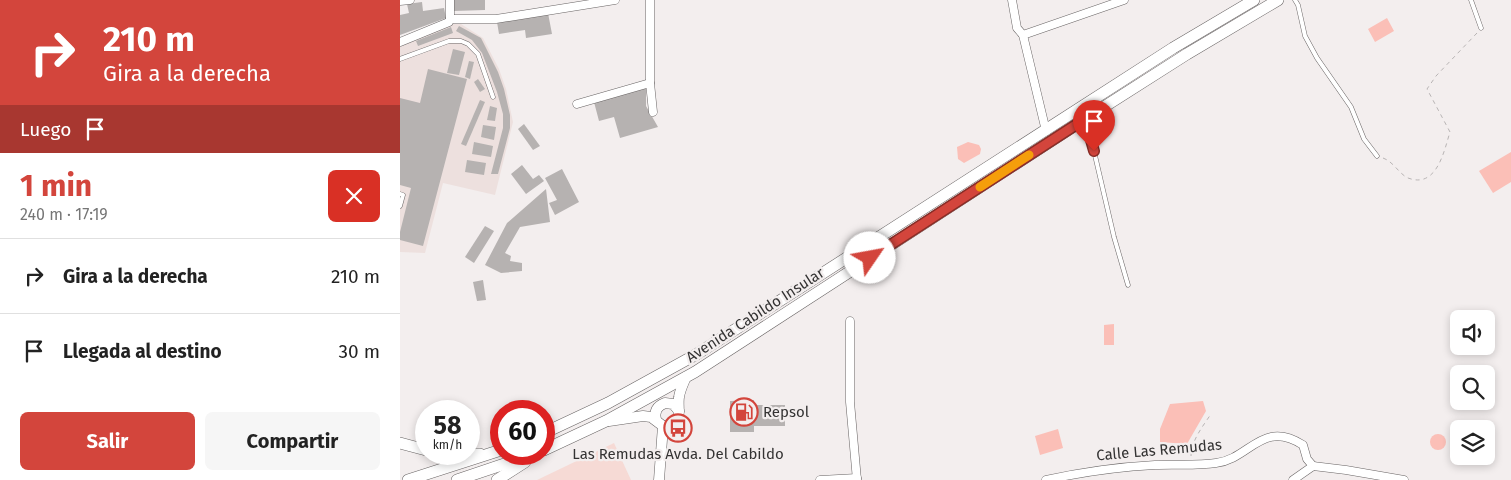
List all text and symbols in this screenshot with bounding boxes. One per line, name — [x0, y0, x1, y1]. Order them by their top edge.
text: 210 m — [103, 18, 195, 60]
icon: right — [20, 20, 85, 85]
text: Gira a la derecha — [103, 60, 271, 87]
pin — [1073, 100, 1115, 151]
icon: arrive — [1080, 107, 1108, 135]
icon: arrive — [81, 115, 109, 143]
text: Luego — [20, 118, 71, 141]
text: 1 min — [20, 168, 92, 204]
button: close — [328, 170, 380, 222]
text: 240 m · 17:19 — [20, 205, 108, 224]
position arrow — [843, 231, 895, 283]
icon: right — [20, 262, 48, 290]
street label: Avenida Cabildo Insular — [683, 263, 828, 366]
text: Gira a la derecha — [63, 265, 208, 288]
text: 210 m — [331, 265, 380, 288]
map controls — [1450, 310, 1495, 465]
button: sound — [1450, 310, 1495, 355]
icon: arrive — [20, 337, 48, 365]
text: Llegada al destino — [63, 340, 222, 363]
text: 30 m — [339, 340, 380, 363]
button: search — [1450, 365, 1495, 410]
fuel station icon: Repsol — [729, 397, 759, 427]
speed limit sign: 60 — [490, 400, 555, 465]
place label: Repsol — [763, 403, 810, 421]
text: 58 — [434, 411, 461, 441]
button: Salir — [20, 412, 195, 470]
button: Compartir — [205, 412, 380, 470]
bus stop icon: Las Remudas Avda. Del Cabildo — [663, 413, 693, 443]
button: layers — [1450, 420, 1495, 465]
street label: Calle Las Remudas — [1095, 436, 1223, 464]
text: km/h — [433, 438, 462, 452]
place label: Las Remudas Avda. Del Cabildo — [572, 445, 784, 463]

